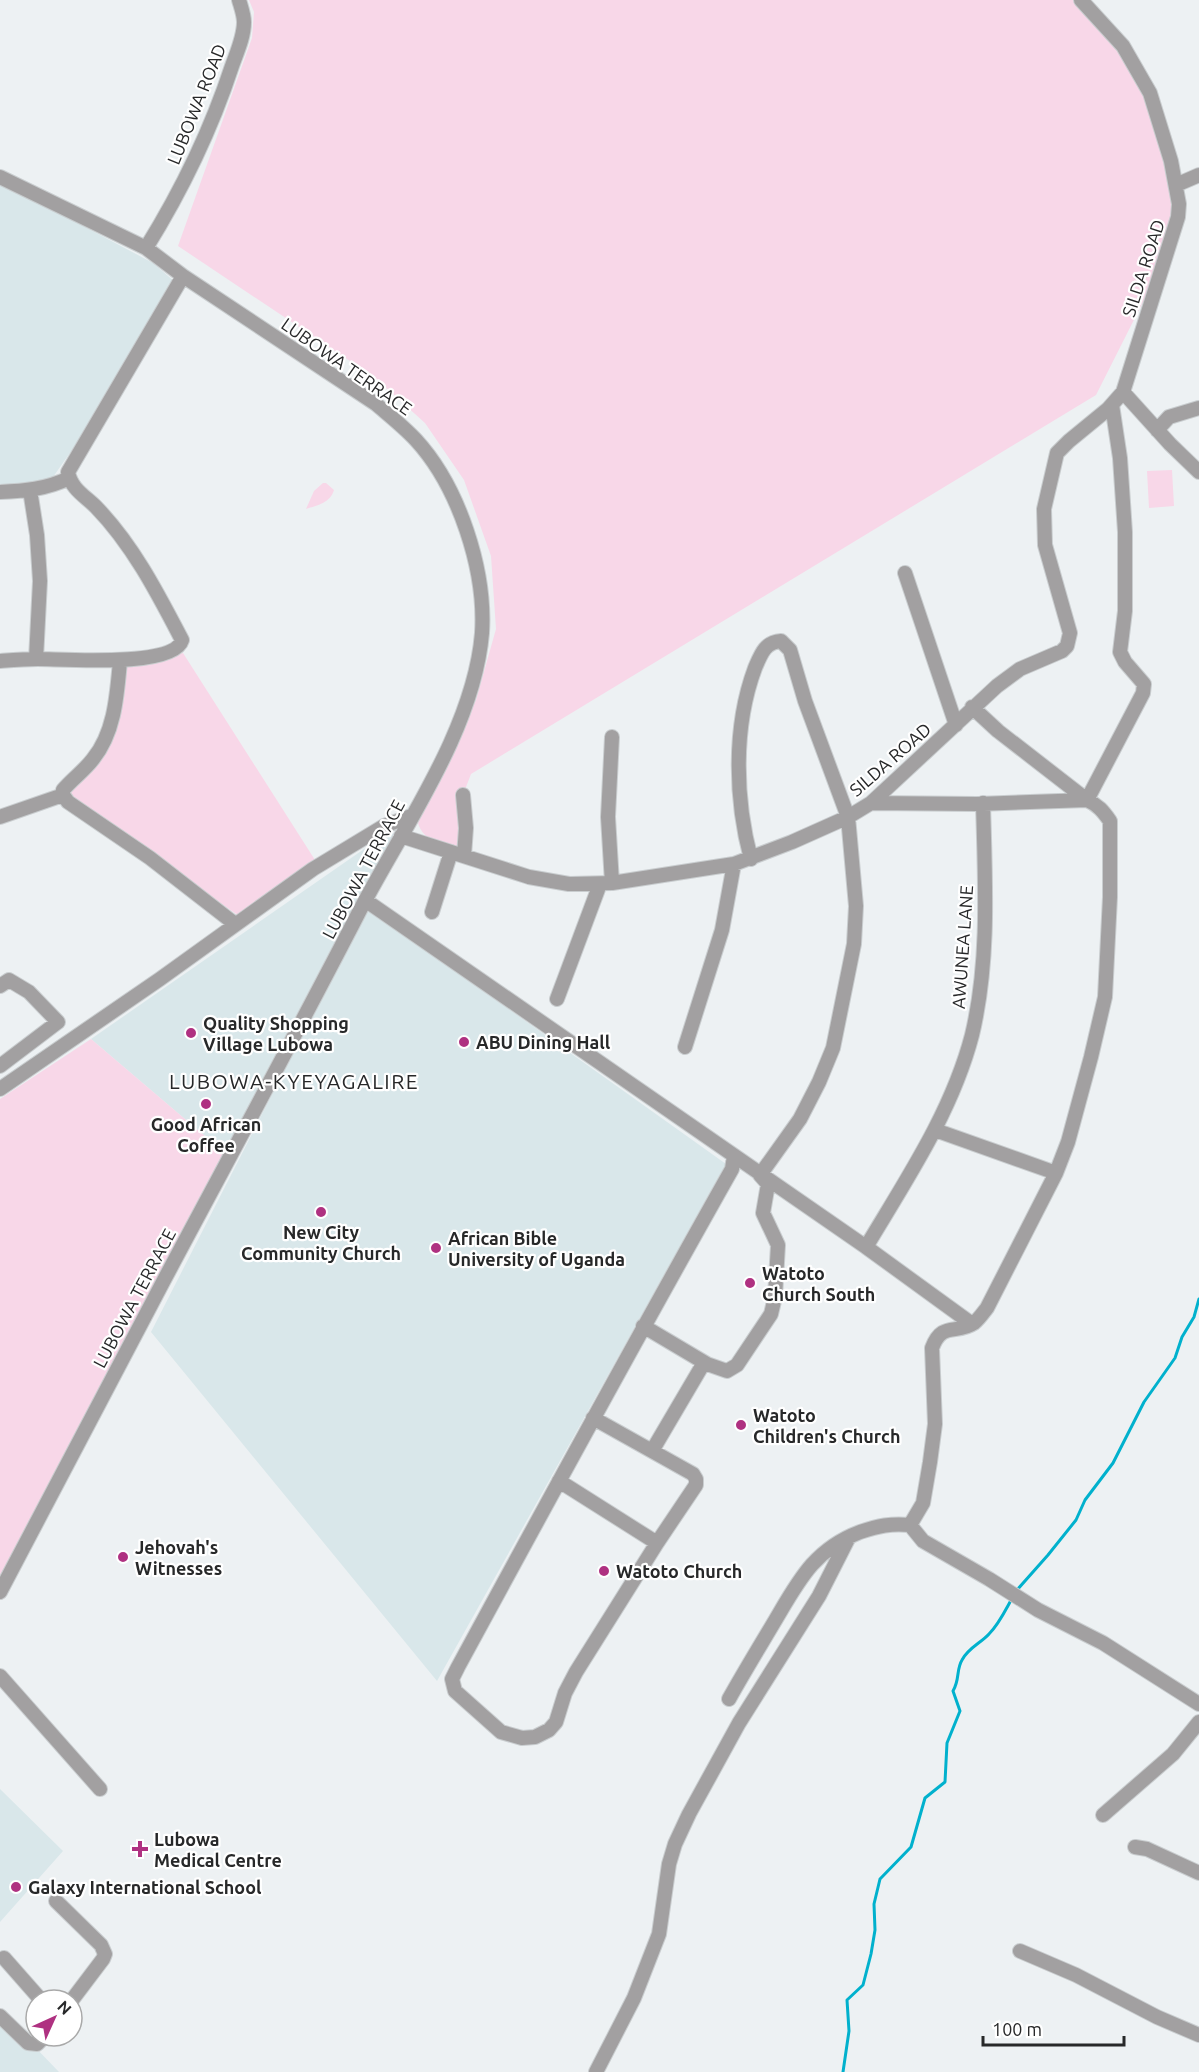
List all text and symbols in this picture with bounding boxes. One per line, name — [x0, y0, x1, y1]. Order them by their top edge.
street label: LUBOWA ROAD — [163, 41, 229, 167]
street label: SILDA ROAD — [1118, 217, 1168, 319]
street label: LUBOWA TERRACE — [278, 313, 416, 419]
street label: SILDA ROAD — [845, 718, 935, 800]
street label: LUBOWA TERRACE — [318, 796, 408, 942]
street label: AWUNEA LANE — [948, 885, 976, 1009]
place label: Quality Shopping Village Lubowa — [203, 1013, 349, 1054]
marker: Quality Shopping Village Lubowa — [184, 1026, 198, 1040]
place label: ABU Dining Hall — [476, 1032, 611, 1052]
marker: ABU Dining Hall — [457, 1035, 471, 1049]
district label: LUBOWA-KYEYAGALIRE — [169, 1069, 419, 1093]
marker: Good African Coffee — [199, 1097, 213, 1111]
place label: Good African Coffee — [151, 1114, 261, 1155]
marker: New City Community Church — [314, 1205, 328, 1219]
place label: New City Community Church — [241, 1222, 401, 1263]
street label: LUBOWA TERRACE — [89, 1225, 179, 1371]
place label: African Bible University of Uganda — [448, 1228, 625, 1269]
marker: African Bible University of Uganda — [429, 1241, 443, 1255]
place label: Watoto Church South — [762, 1263, 875, 1304]
marker: Watoto Church South — [743, 1276, 757, 1290]
place label: Watoto Children's Church — [753, 1405, 900, 1446]
marker: Watoto Children's Church — [734, 1418, 748, 1432]
place label: Jehovah's Witnesses — [135, 1537, 222, 1578]
marker: Jehovah's Witnesses — [116, 1550, 130, 1564]
place label: Watoto Church — [616, 1561, 742, 1581]
marker: Watoto Church — [597, 1564, 611, 1578]
place label: Lubowa Medical Centre — [154, 1829, 282, 1870]
marker: Lubowa Medical Centre — [131, 1840, 149, 1858]
place label: Galaxy International School — [28, 1877, 262, 1897]
marker: Galaxy International School — [9, 1880, 23, 1894]
north arrow — [24, 1988, 84, 2048]
text: N — [54, 1997, 75, 2018]
scale bar — [983, 2009, 1124, 2047]
text: 100 m — [992, 2019, 1042, 2039]

